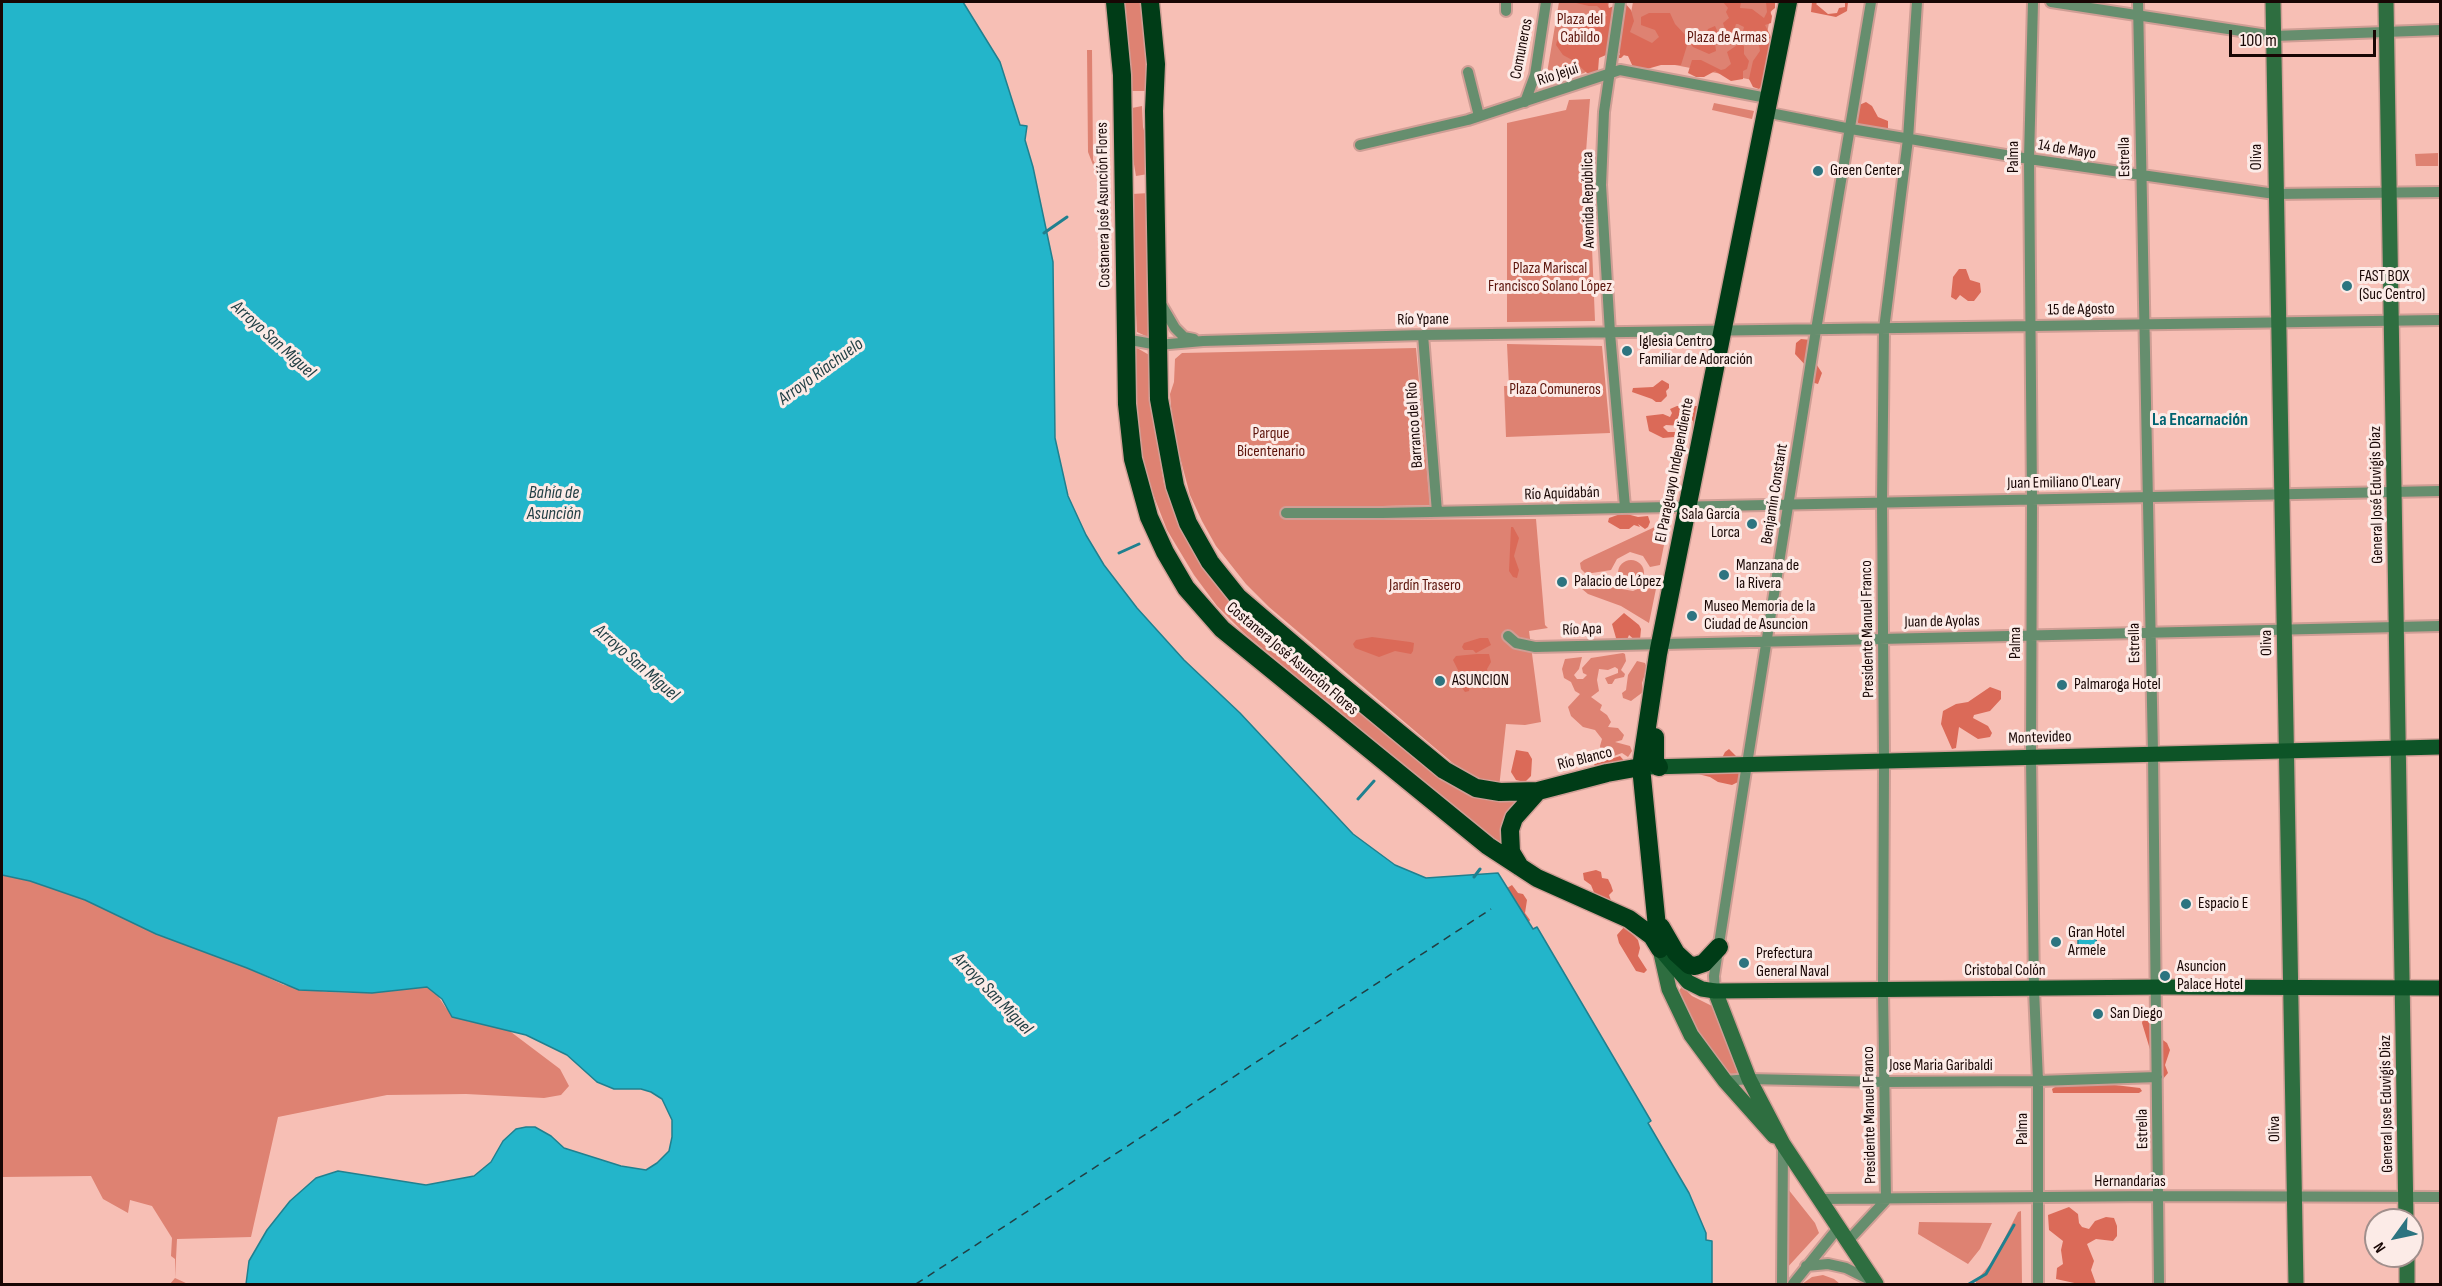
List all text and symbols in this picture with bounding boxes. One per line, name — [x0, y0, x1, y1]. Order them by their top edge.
park label: Plaza del Cabildo — [1557, 10, 1603, 48]
street label: Comuneros — [1507, 17, 1537, 81]
scale bar — [2232, 18, 2379, 56]
park label: Plaza de Armas — [1687, 28, 1767, 48]
text: 100 m — [2240, 30, 2277, 51]
street label: Río Jejuí — [1535, 59, 1581, 91]
street label: Costanera José Asunción Flores — [1093, 122, 1115, 288]
street label: 14 de Mayo — [2036, 136, 2098, 164]
street label: Estrella — [2115, 137, 2135, 177]
street label: Palma — [2004, 141, 2024, 173]
street label: Oliva — [2247, 144, 2267, 170]
street label: Avenida República — [1579, 152, 1599, 248]
place label: Green Center — [1830, 161, 1901, 181]
marker: Green Center — [1811, 164, 1825, 178]
park label: Plaza Mariscal Francisco Solano López — [1488, 259, 1612, 297]
place label: FAST BOX (Suc Centro) — [2359, 267, 2425, 305]
marker: FAST BOX (Suc Centro) — [2340, 279, 2354, 293]
water label: Arroyo San Miguel — [227, 297, 319, 383]
street label: 15 de Agosto — [2047, 300, 2115, 320]
street label: Río Ypane — [1397, 310, 1449, 330]
place label: Iglesia Centro Familiar de Adoración — [1639, 332, 1753, 370]
water label: Arroyo Riachuelo — [774, 334, 868, 410]
marker: Iglesia Centro Familiar de Adoración — [1620, 344, 1634, 358]
park label: Plaza Comuneros — [1509, 380, 1601, 400]
street label: Barranco del Río — [1402, 381, 1428, 469]
street label: El Paraguayo Independiente — [1652, 396, 1698, 544]
district label: La Encarnación — [2152, 409, 2248, 431]
park label: Parque Bicentenario — [1237, 424, 1305, 462]
street label: General José Eduvigis Díaz — [2366, 426, 2388, 564]
street label: Benjamín Constant — [1758, 442, 1792, 546]
street label: Juan Emiliano O'Leary — [2007, 472, 2121, 494]
water label: Bahía de Asunción — [527, 482, 581, 524]
street label: Río Aquidabán — [1524, 483, 1600, 505]
place label: Sala García Lorca — [1681, 505, 1740, 543]
marker: Sala García Lorca — [1745, 517, 1759, 531]
place label: Manzana de la Rivera — [1736, 556, 1799, 594]
street label: Presidente Manuel Franco — [1857, 560, 1879, 698]
marker: Manzana de la Rivera — [1717, 568, 1731, 582]
place label: Palacio de López — [1574, 572, 1661, 592]
marker: Palacio de López — [1555, 575, 1569, 589]
park label: Jardín Trasero — [1389, 576, 1461, 596]
place label: Museo Memoria de la Ciudad de Asuncion — [1704, 597, 1815, 635]
street label: Costanera José Asunción Flores — [1222, 598, 1362, 720]
marker: Museo Memoria de la Ciudad de Asuncion — [1685, 609, 1699, 623]
street label: Juan de Ayolas — [1904, 612, 1980, 632]
water label: Arroyo San Miguel — [589, 620, 683, 706]
street label: Río Apa — [1562, 620, 1602, 640]
street label: Estrella — [2125, 623, 2145, 663]
street label: Palma — [2006, 627, 2026, 659]
street label: Oliva — [2257, 630, 2277, 656]
place label: ASUNCION — [1452, 671, 1509, 691]
marker: ASUNCION — [1433, 674, 1447, 688]
place label: Palmaroga Hotel — [2074, 675, 2161, 695]
marker: Palmaroga Hotel — [2055, 678, 2069, 692]
street label: Montevideo — [2008, 727, 2072, 749]
street label: Río Blanco — [1556, 743, 1614, 775]
place label: Espacio E — [2198, 894, 2248, 914]
marker: Espacio E — [2179, 897, 2193, 911]
place label: Gran Hotel Armele — [2068, 923, 2125, 961]
marker: Gran Hotel Armele — [2049, 935, 2063, 949]
place label: Prefectura General Naval — [1756, 944, 1829, 982]
water label: Arroyo San Miguel — [948, 949, 1036, 1039]
marker: Prefectura General Naval — [1737, 956, 1751, 970]
place label: Asuncion Palace Hotel — [2177, 957, 2243, 995]
street label: Cristobal Colón — [1964, 961, 2046, 981]
marker: Asuncion Palace Hotel — [2158, 969, 2172, 983]
place label: San Diego — [2110, 1004, 2163, 1024]
marker: San Diego — [2091, 1007, 2105, 1021]
street label: General Jose Eduvigis Diaz — [2376, 1035, 2398, 1173]
street label: Presidente Manuel Franco — [1859, 1046, 1881, 1184]
street label: Jose Maria Garibaldi — [1889, 1056, 1993, 1076]
street label: Estrella — [2133, 1109, 2153, 1149]
street label: Palma — [2013, 1113, 2033, 1145]
street label: Oliva — [2265, 1116, 2285, 1142]
street label: Hernandarias — [2094, 1172, 2166, 1192]
north arrow — [2364, 1208, 2424, 1268]
text: N — [2370, 1238, 2390, 1256]

